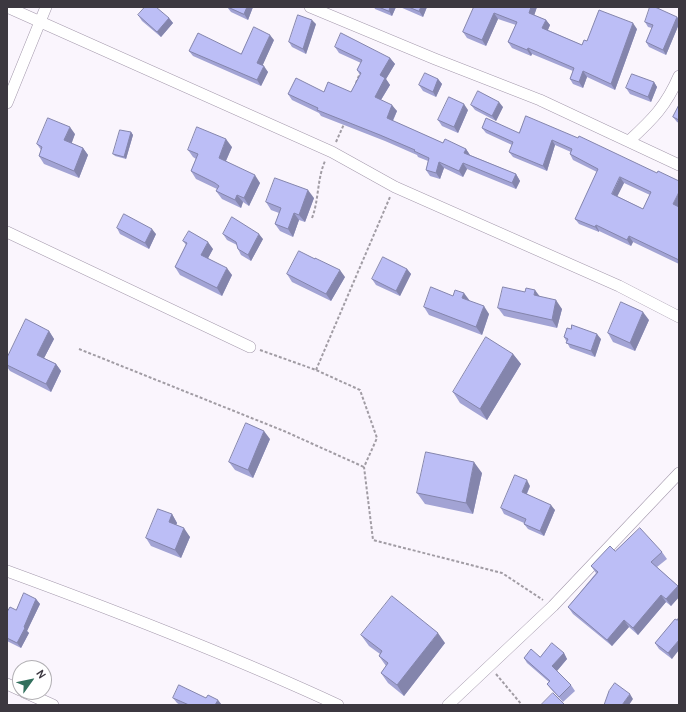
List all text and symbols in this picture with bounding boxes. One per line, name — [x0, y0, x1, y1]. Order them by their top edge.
north arrow — [12, 660, 52, 700]
text: N — [33, 667, 49, 681]

